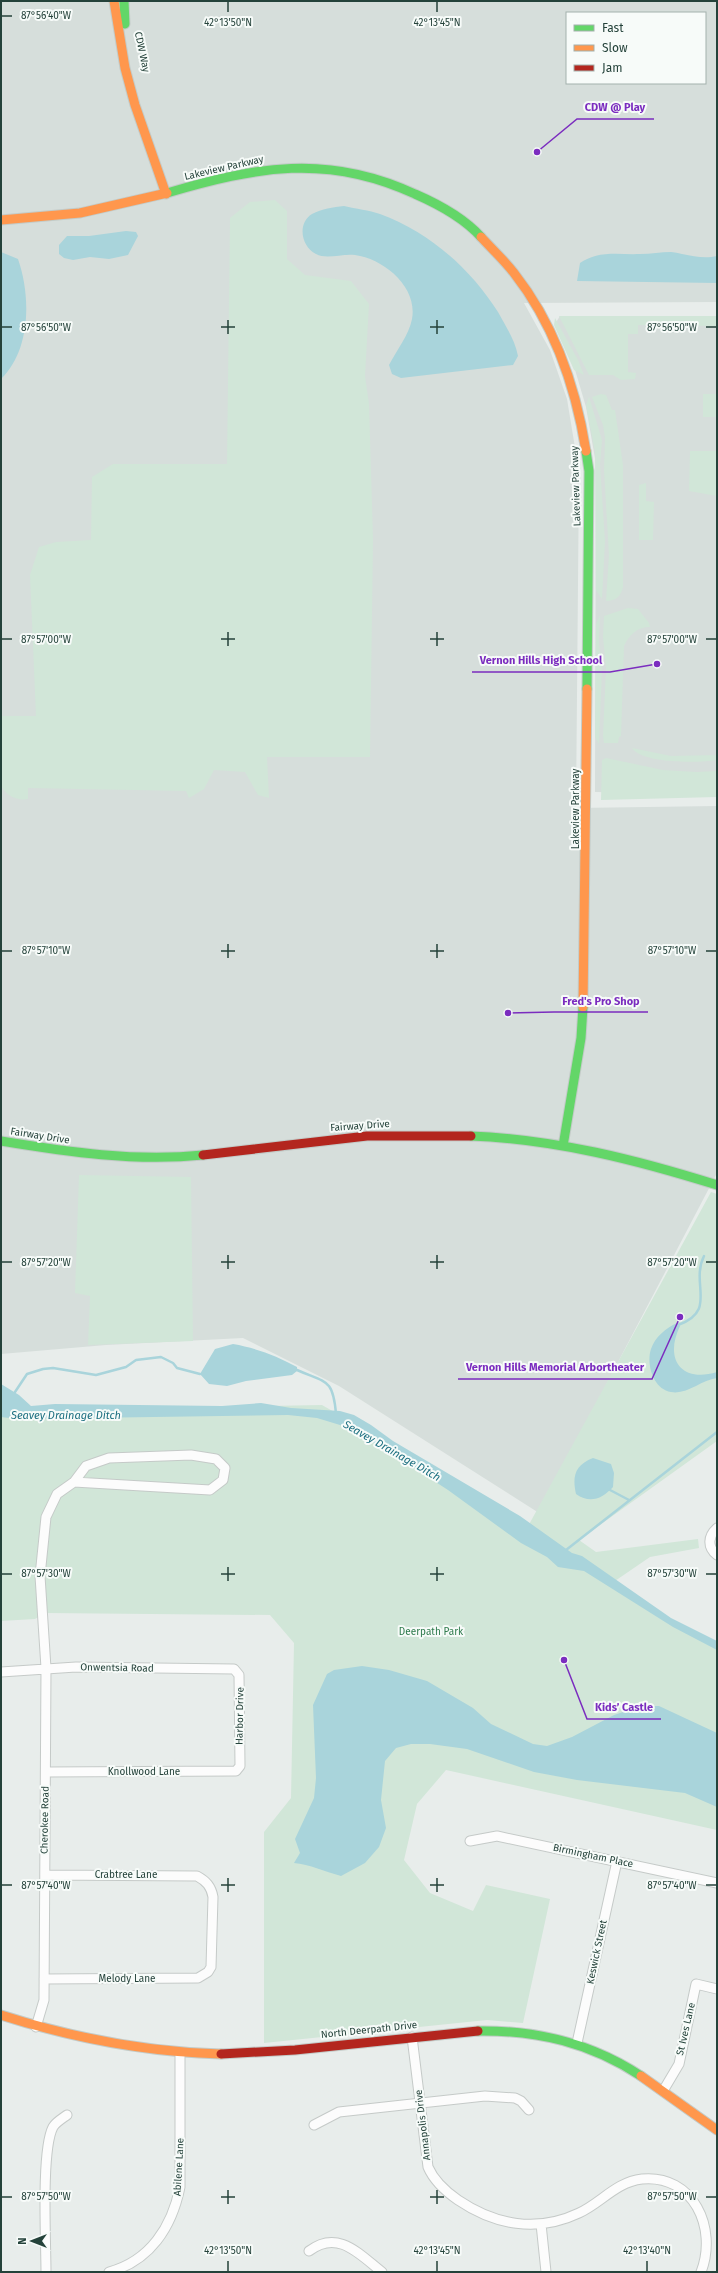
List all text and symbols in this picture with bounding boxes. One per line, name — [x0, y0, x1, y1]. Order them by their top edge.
text: 87°56'40"W — [21, 10, 72, 22]
legend — [566, 12, 706, 84]
text: 42°13'50"N — [204, 17, 252, 29]
text: 42°13'45"N — [413, 17, 461, 29]
text: Fast — [602, 21, 624, 35]
street label: CDW Way — [132, 31, 152, 73]
text: Slow — [602, 41, 628, 55]
text: Jam — [602, 61, 622, 75]
callout: CDW @ Play — [577, 96, 654, 119]
text: CDW @ Play — [585, 101, 646, 114]
street label: Lakeview Parkway — [183, 153, 265, 183]
text: 87°56'50"W — [21, 322, 72, 334]
text: 87°56'50"W — [647, 322, 698, 334]
street label: Lakeview Parkway — [569, 445, 583, 527]
text: 87°57'00"W — [21, 634, 72, 646]
text: 87°57'00"W — [647, 634, 698, 646]
callout: Vernon Hills High School — [472, 649, 610, 672]
text: Vernon Hills High School — [479, 654, 603, 667]
street label: Lakeview Parkway — [570, 769, 582, 849]
text: 87°57'10"W — [22, 945, 71, 957]
text: 87°57'10"W — [648, 945, 697, 957]
callout: Fred's Pro Shop — [554, 989, 648, 1012]
text: Fred's Pro Shop — [562, 995, 640, 1008]
street label: Fairway Drive — [330, 1118, 390, 1134]
street label: Fairway Drive — [10, 1125, 70, 1147]
text: 87°57'20"W — [21, 1257, 71, 1269]
text: 87°57'20"W — [647, 1257, 697, 1269]
callout: Vernon Hills Memorial Arbortheater — [458, 1356, 652, 1379]
text: Vernon Hills Memorial Arbortheater — [465, 1361, 645, 1374]
water label: Seavey Drainage Ditch — [10, 1409, 121, 1422]
water label: Seavey Drainage Ditch — [340, 1417, 443, 1484]
text: 87°57'30"W — [21, 1568, 71, 1580]
text: 87°57'30"W — [647, 1568, 697, 1580]
park label: Deerpath Park — [399, 1626, 464, 1638]
street label: Onwentsia Road — [80, 1661, 154, 1675]
street label: Harbor Drive — [233, 1687, 247, 1745]
callout: Kids’ Castle — [587, 1696, 661, 1719]
text: Kids’ Castle — [595, 1701, 653, 1714]
street label: Knollwood Lane — [108, 1766, 180, 1778]
street label: Cherokee Road — [38, 1786, 52, 1854]
street label: Birmingham Place — [552, 1842, 634, 1870]
street label: Crabtree Lane — [95, 1869, 157, 1881]
text: 87°57'40"W — [21, 1880, 71, 1892]
text: 87°57'40"W — [647, 1880, 697, 1892]
street label: Keswick Street — [584, 1918, 610, 1985]
street label: Melody Lane — [98, 1973, 156, 1985]
street label: St Ives Lane — [674, 2001, 698, 2057]
street label: North Deerpath Drive — [320, 2019, 418, 2041]
street label: Annapolis Drive — [413, 2089, 433, 2161]
street label: Abilene Lane — [171, 2138, 187, 2196]
text: 87°57'50"W — [21, 2191, 71, 2203]
text: 87°57'50"W — [647, 2191, 697, 2203]
north arrow — [12, 2221, 52, 2261]
text: N — [16, 2237, 29, 2245]
text: 42°13'50"N — [204, 2245, 252, 2257]
text: 42°13'45"N — [413, 2245, 461, 2257]
text: 42°13'40"N — [623, 2245, 671, 2257]

